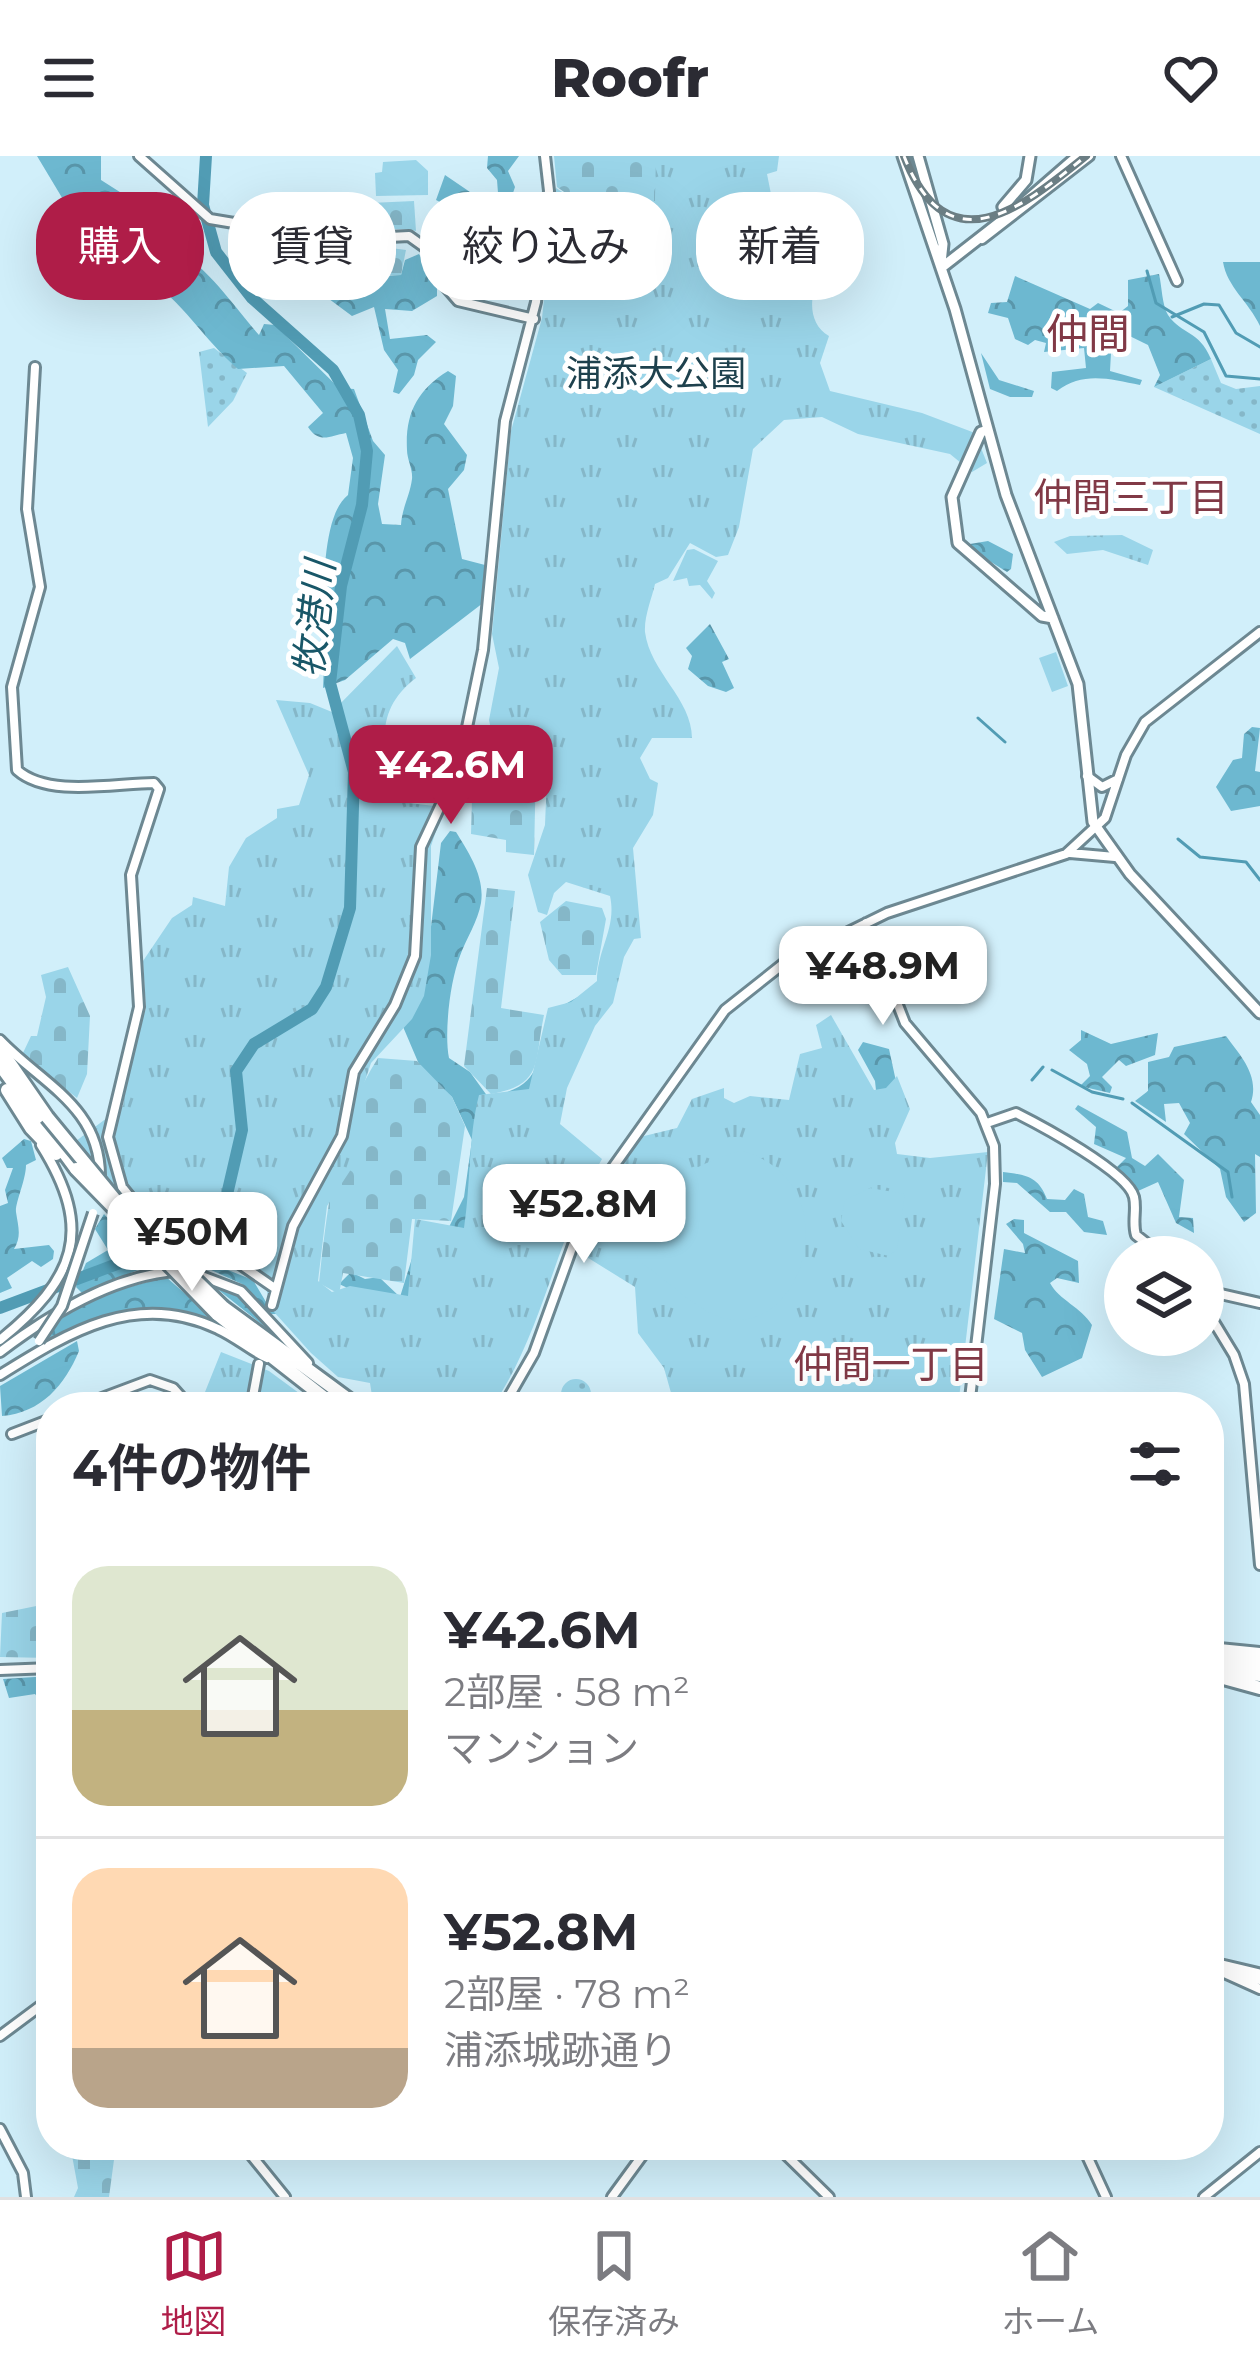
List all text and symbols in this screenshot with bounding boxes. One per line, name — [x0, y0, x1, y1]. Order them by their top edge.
icon: menu — [36, 45, 102, 111]
text: Roofr — [551, 45, 709, 111]
icon: heart — [1158, 45, 1224, 111]
chip: 購入 — [36, 192, 204, 300]
chip: 賃貸 — [228, 192, 396, 300]
chip: 絞り込み — [420, 192, 672, 300]
chip: 新着 — [696, 192, 864, 300]
district label: 仲間 — [1046, 308, 1130, 360]
park label: 浦添大公園 — [566, 351, 746, 395]
district label: 仲間三丁目 — [1033, 473, 1229, 521]
water label: 牧港川 — [284, 554, 344, 680]
pin: ¥42.6M — [353, 725, 549, 827]
text: ¥42.6M — [376, 740, 526, 788]
pin: ¥48.9M — [785, 926, 981, 1028]
text: ¥48.9M — [806, 941, 960, 989]
pin: ¥52.8M — [486, 1164, 682, 1266]
text: ¥52.8M — [510, 1179, 658, 1227]
pin: ¥50M — [121, 1192, 263, 1294]
text: ¥50M — [134, 1207, 250, 1255]
map controls — [1104, 1236, 1224, 1356]
button: layers — [1104, 1236, 1224, 1356]
district label: 仲間一丁目 — [793, 1340, 989, 1388]
icon: filters — [1122, 1431, 1188, 1497]
text: 4件の物件 — [72, 1437, 311, 1499]
text: ¥42.6M — [444, 1599, 641, 1661]
icon: home — [168, 1614, 312, 1758]
text: 2部屋 · 58 m² — [444, 1668, 690, 1716]
text: マンション — [444, 1724, 639, 1772]
text: ¥52.8M — [444, 1901, 638, 1963]
icon: home — [168, 1916, 312, 2060]
text: 2部屋 · 78 m² — [444, 1970, 690, 2018]
text: 浦添城跡通り — [444, 2026, 678, 2074]
tab: 地図 — [161, 2223, 227, 2343]
tab: 保存済み — [548, 2223, 680, 2343]
tab: ホーム — [1001, 2223, 1099, 2343]

